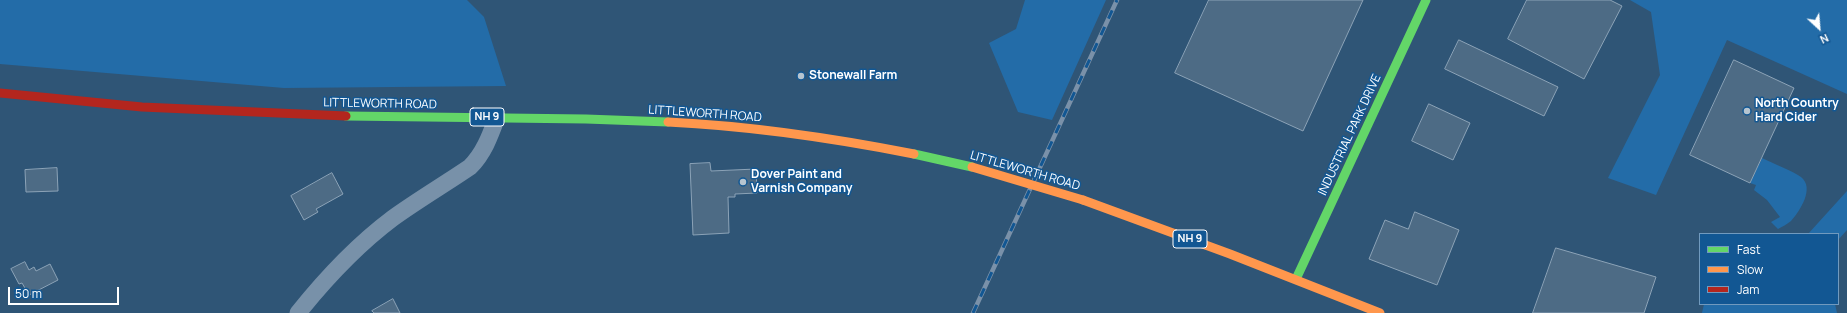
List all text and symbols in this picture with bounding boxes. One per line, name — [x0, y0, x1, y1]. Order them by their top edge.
north arrow — [1799, 8, 1839, 48]
text: N — [1818, 31, 1831, 48]
place label: Stonewall Farm — [809, 69, 897, 83]
marker: Stonewall Farm — [796, 71, 806, 81]
street label: INDUSTRIAL PARK DRIVE — [1316, 72, 1384, 198]
street label: LITTLEWORTH ROAD — [323, 96, 437, 112]
place label: North Country Hard Cider — [1755, 97, 1839, 125]
street label: LITTLEWORTH ROAD — [648, 103, 762, 125]
marker: North Country Hard Cider — [1742, 106, 1752, 116]
road number: NH 9 — [470, 108, 504, 126]
street label: LITTLEWORTH ROAD — [968, 148, 1082, 194]
place label: Dover Paint and Varnish Company — [751, 168, 852, 196]
marker: Dover Paint and Varnish Company — [738, 177, 748, 187]
road number: NH 9 — [1173, 230, 1207, 248]
legend — [1699, 233, 1839, 305]
text: Fast — [1737, 241, 1761, 258]
text: Slow — [1737, 261, 1763, 278]
scale bar — [10, 279, 121, 305]
text: Jam — [1737, 281, 1759, 298]
text: 50 m — [15, 285, 42, 302]

